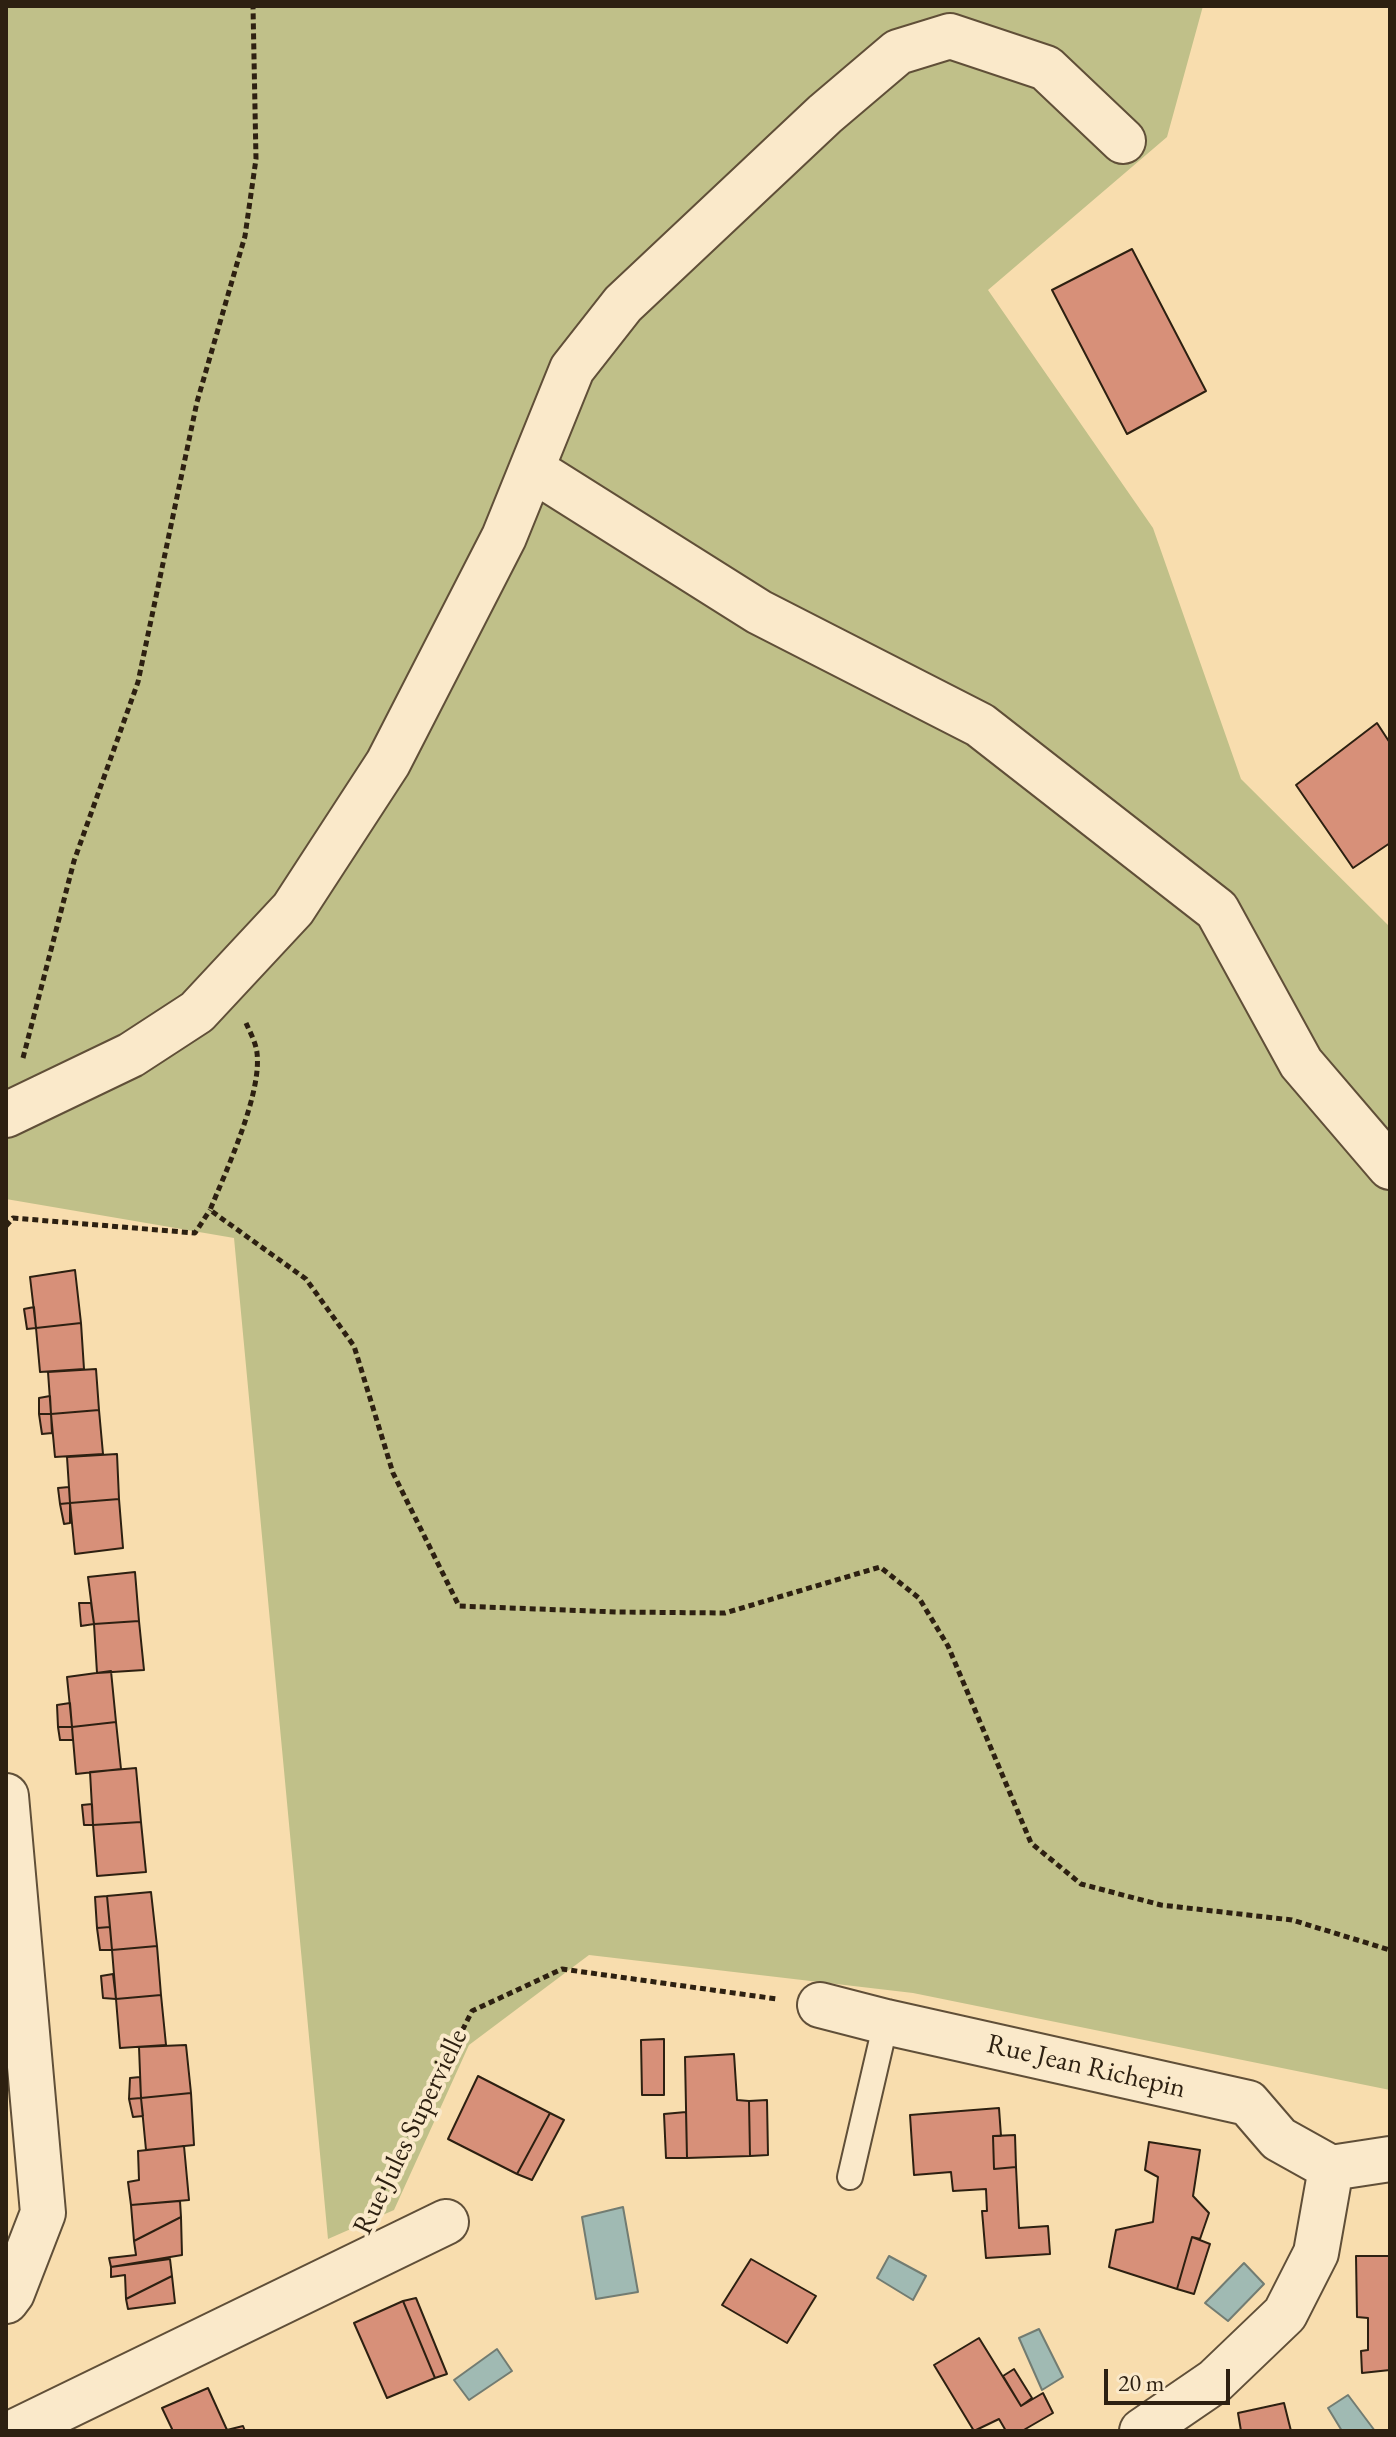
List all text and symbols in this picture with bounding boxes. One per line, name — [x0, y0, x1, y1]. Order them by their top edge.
street label: Rue Jules Supervielle — [347, 2024, 475, 2240]
street label: Rue Jean Richepin — [983, 2028, 1189, 2106]
scale bar — [1108, 2353, 1234, 2403]
text: 20 m — [1118, 2367, 1165, 2398]

